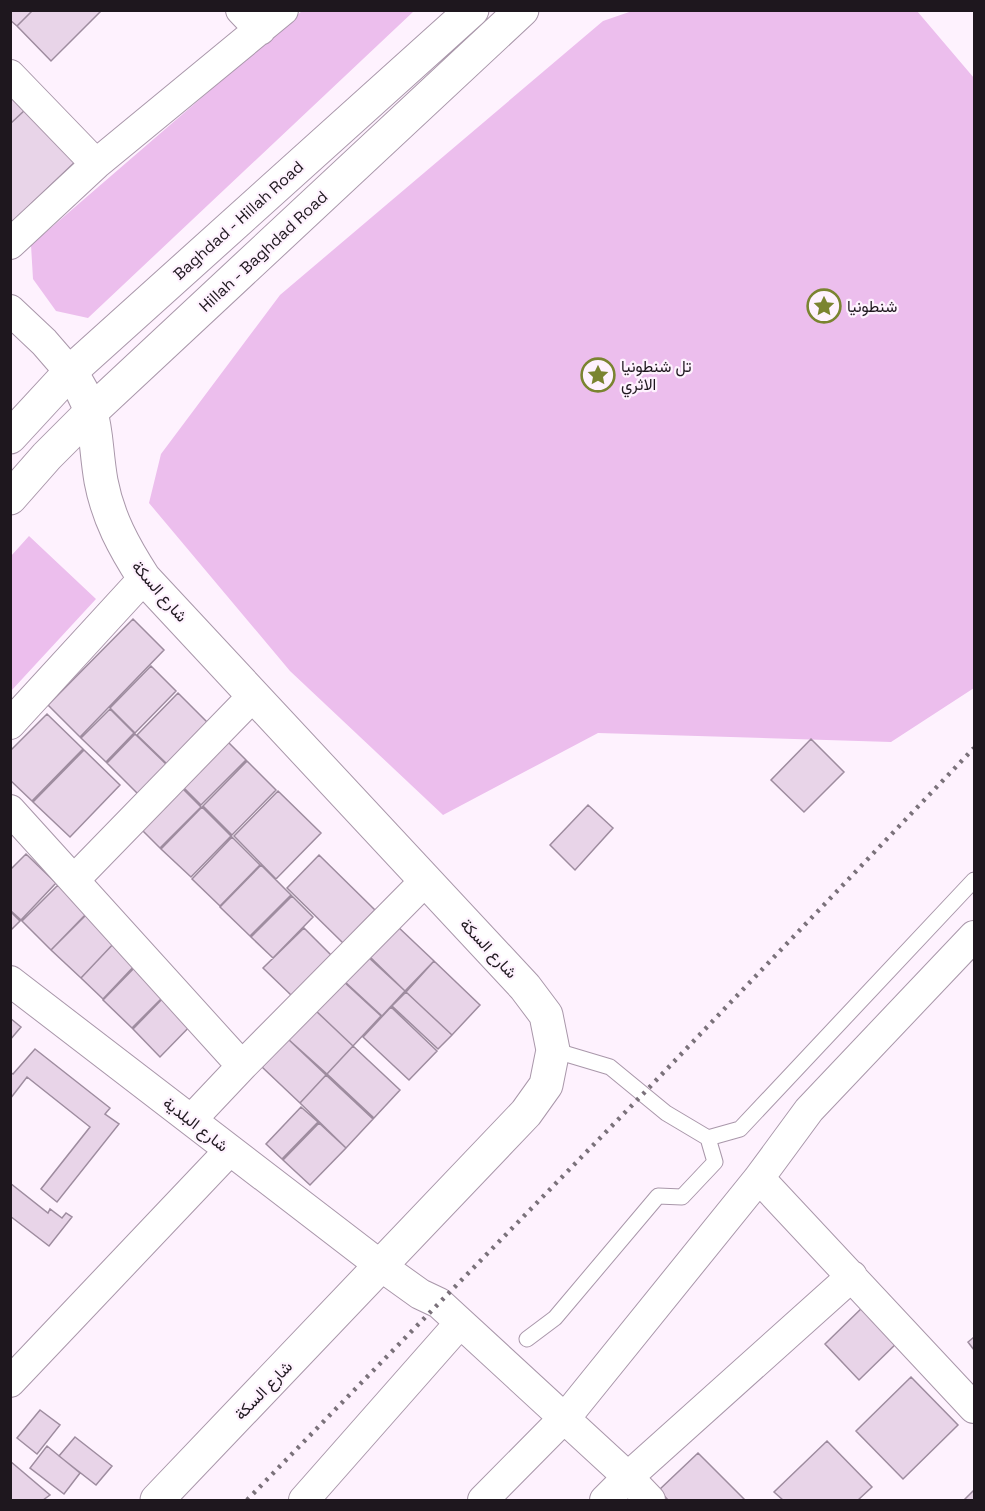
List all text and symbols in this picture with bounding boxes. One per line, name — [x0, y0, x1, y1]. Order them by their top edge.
street label: Baghdad - Hillah Road — [169, 156, 308, 285]
street label: Hillah - Baghdad Road — [195, 186, 332, 316]
place icon: شنطونيا — [806, 288, 842, 324]
place label: شنطونيا — [847, 296, 897, 317]
place label: تل شنطونيا الاثري — [621, 356, 692, 398]
place icon: تل شنطونيا الاثري — [580, 357, 616, 393]
street label: شارع السكة — [126, 556, 192, 627]
street label: شارع السكة — [455, 914, 522, 983]
street label: شارع البلدية — [158, 1092, 233, 1157]
street label: شارع السكة — [230, 1356, 298, 1425]

